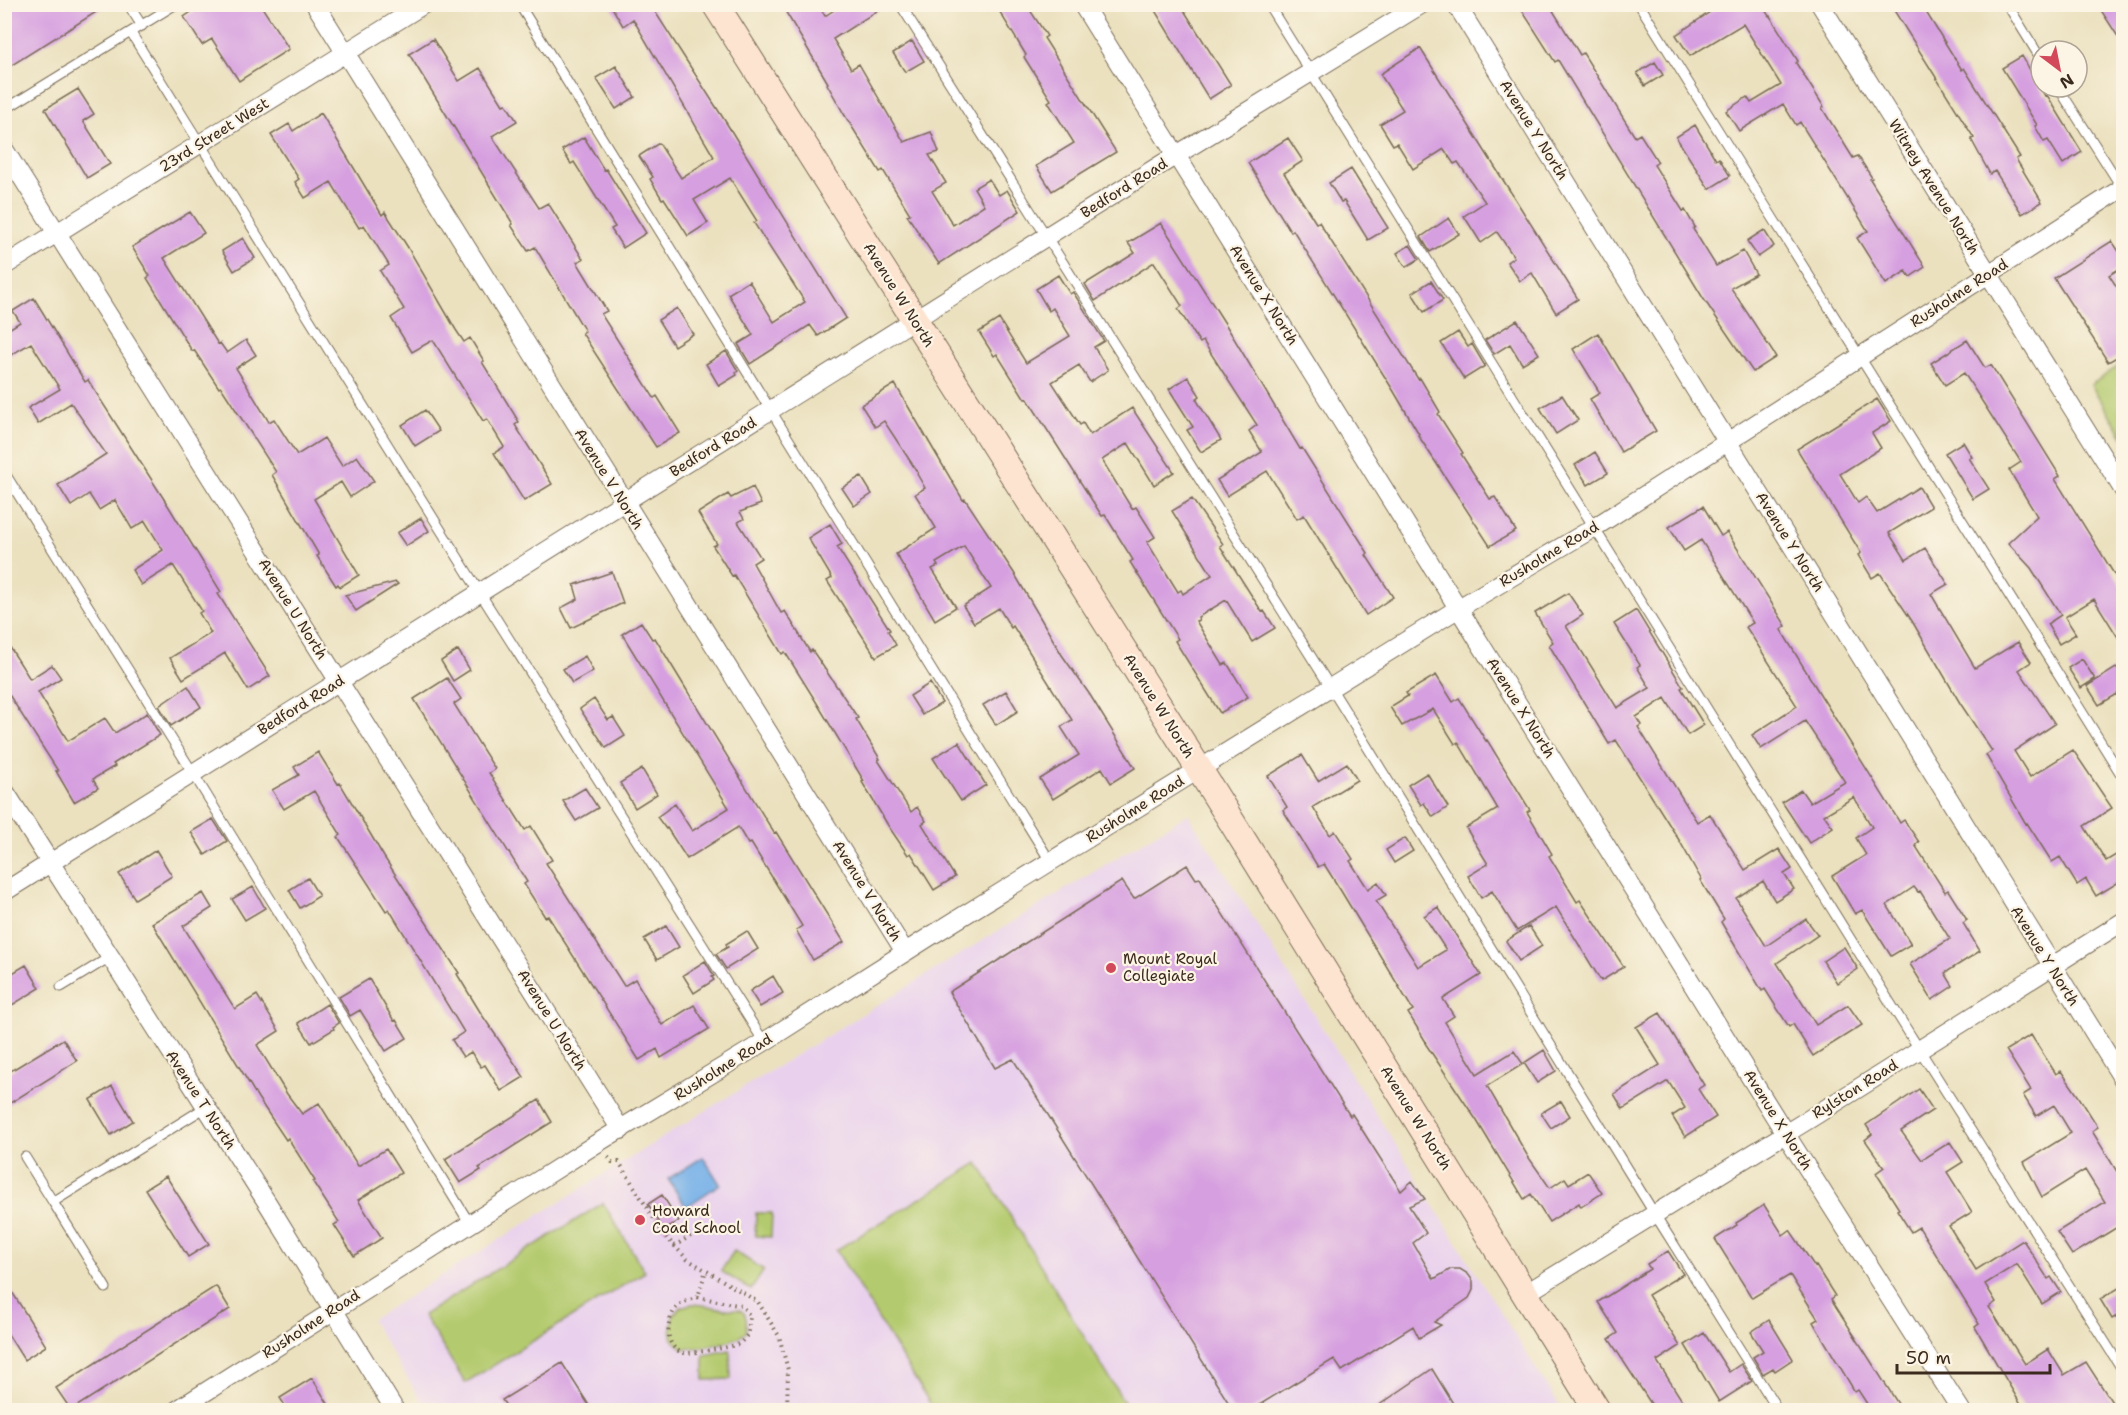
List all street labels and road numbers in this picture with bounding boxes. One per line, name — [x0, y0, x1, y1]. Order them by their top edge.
street label: Avenue Y North — [1495, 76, 1573, 184]
street label: 23rd Street West — [155, 93, 273, 177]
street label: Witney Avenue North — [1884, 115, 1984, 259]
street label: Bedford Road — [1077, 153, 1172, 223]
street label: Avenue W North — [859, 239, 939, 351]
street label: Avenue X North — [1225, 241, 1303, 349]
street label: Rusholme Road — [1906, 254, 2012, 332]
street label: Bedford Road — [666, 412, 761, 482]
street label: Avenue V North — [570, 425, 648, 533]
street label: Avenue Y North — [1751, 488, 1829, 596]
street label: Rusholme Road — [1496, 516, 1603, 592]
street label: Avenue U North — [254, 555, 332, 663]
street label: Avenue W North — [1119, 650, 1199, 762]
street label: Avenue X North — [1482, 654, 1560, 762]
street label: Bedford Road — [254, 670, 349, 740]
street label: Rusholme Road — [1082, 770, 1188, 847]
street label: Avenue V North — [828, 837, 906, 945]
street label: Avenue Y North — [2006, 902, 2084, 1010]
street label: Avenue U North — [513, 966, 591, 1074]
street label: Rusholme Road — [670, 1028, 776, 1105]
street label: Avenue T North — [161, 1046, 241, 1154]
street label: Rylston Road — [1808, 1054, 1902, 1123]
street label: Avenue W North — [1376, 1062, 1456, 1174]
street label: Avenue X North — [1739, 1066, 1817, 1174]
street label: Rusholme Road — [258, 1285, 364, 1363]

